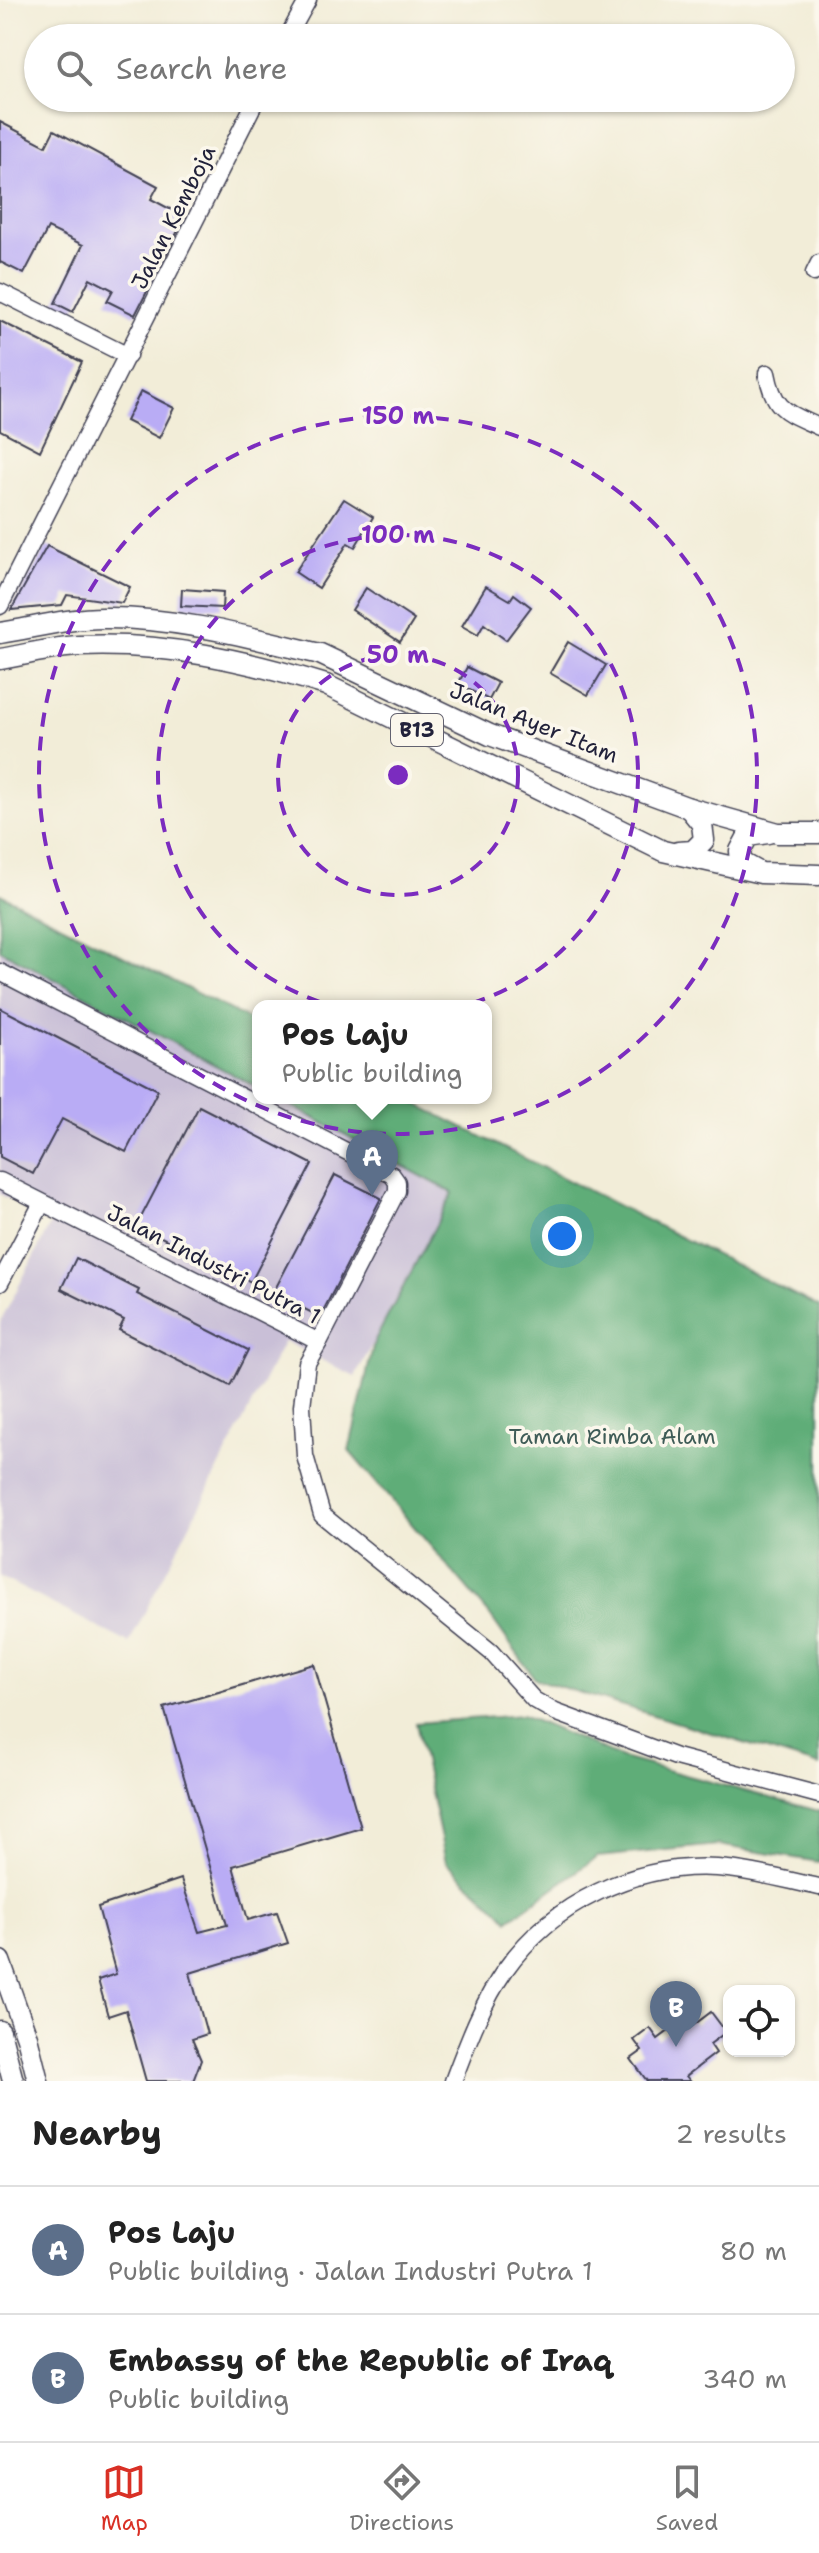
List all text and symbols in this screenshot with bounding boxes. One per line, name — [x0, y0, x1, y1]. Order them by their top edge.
search box — [24, 24, 795, 112]
icon: search — [52, 46, 96, 90]
text: Search here — [116, 48, 287, 89]
street label: Jalan Kemboja — [125, 140, 222, 294]
text: 150 m — [362, 400, 434, 432]
text: 100 m — [361, 519, 435, 551]
text: 50 m — [367, 639, 429, 671]
street label: Jalan Ayer Itam — [445, 675, 623, 770]
road number: B13 — [391, 714, 443, 746]
centre of rings — [384, 761, 412, 789]
popup — [252, 1000, 492, 1104]
text: Pos Laju — [281, 1014, 409, 1055]
text: Public building — [281, 1055, 463, 1090]
pin: A — [346, 1130, 398, 1196]
street label: Jalan Industri Putra 1 — [102, 1198, 325, 1331]
your location — [542, 1216, 582, 1256]
park label: Taman Rimba Alam — [508, 1422, 716, 1451]
pin: B — [650, 1981, 702, 2047]
map controls — [723, 1985, 795, 2057]
button: locate — [723, 1985, 795, 2057]
text: Nearby — [32, 2110, 162, 2156]
text: 2 results — [675, 2116, 787, 2151]
text: Pos Laju — [108, 2212, 236, 2253]
text: A — [48, 2233, 68, 2268]
text: 80 m — [720, 2233, 787, 2268]
text: Public building · Jalan Industri Putra 1 — [108, 2253, 593, 2288]
text: Embassy of the Republic of Iraq — [108, 2340, 612, 2381]
text: B — [50, 2361, 66, 2396]
text: 340 m — [702, 2361, 787, 2396]
text: Public building — [108, 2381, 289, 2416]
tab: Map — [101, 2460, 148, 2537]
tab: Directions — [349, 2460, 454, 2537]
tab: Saved — [656, 2460, 718, 2537]

